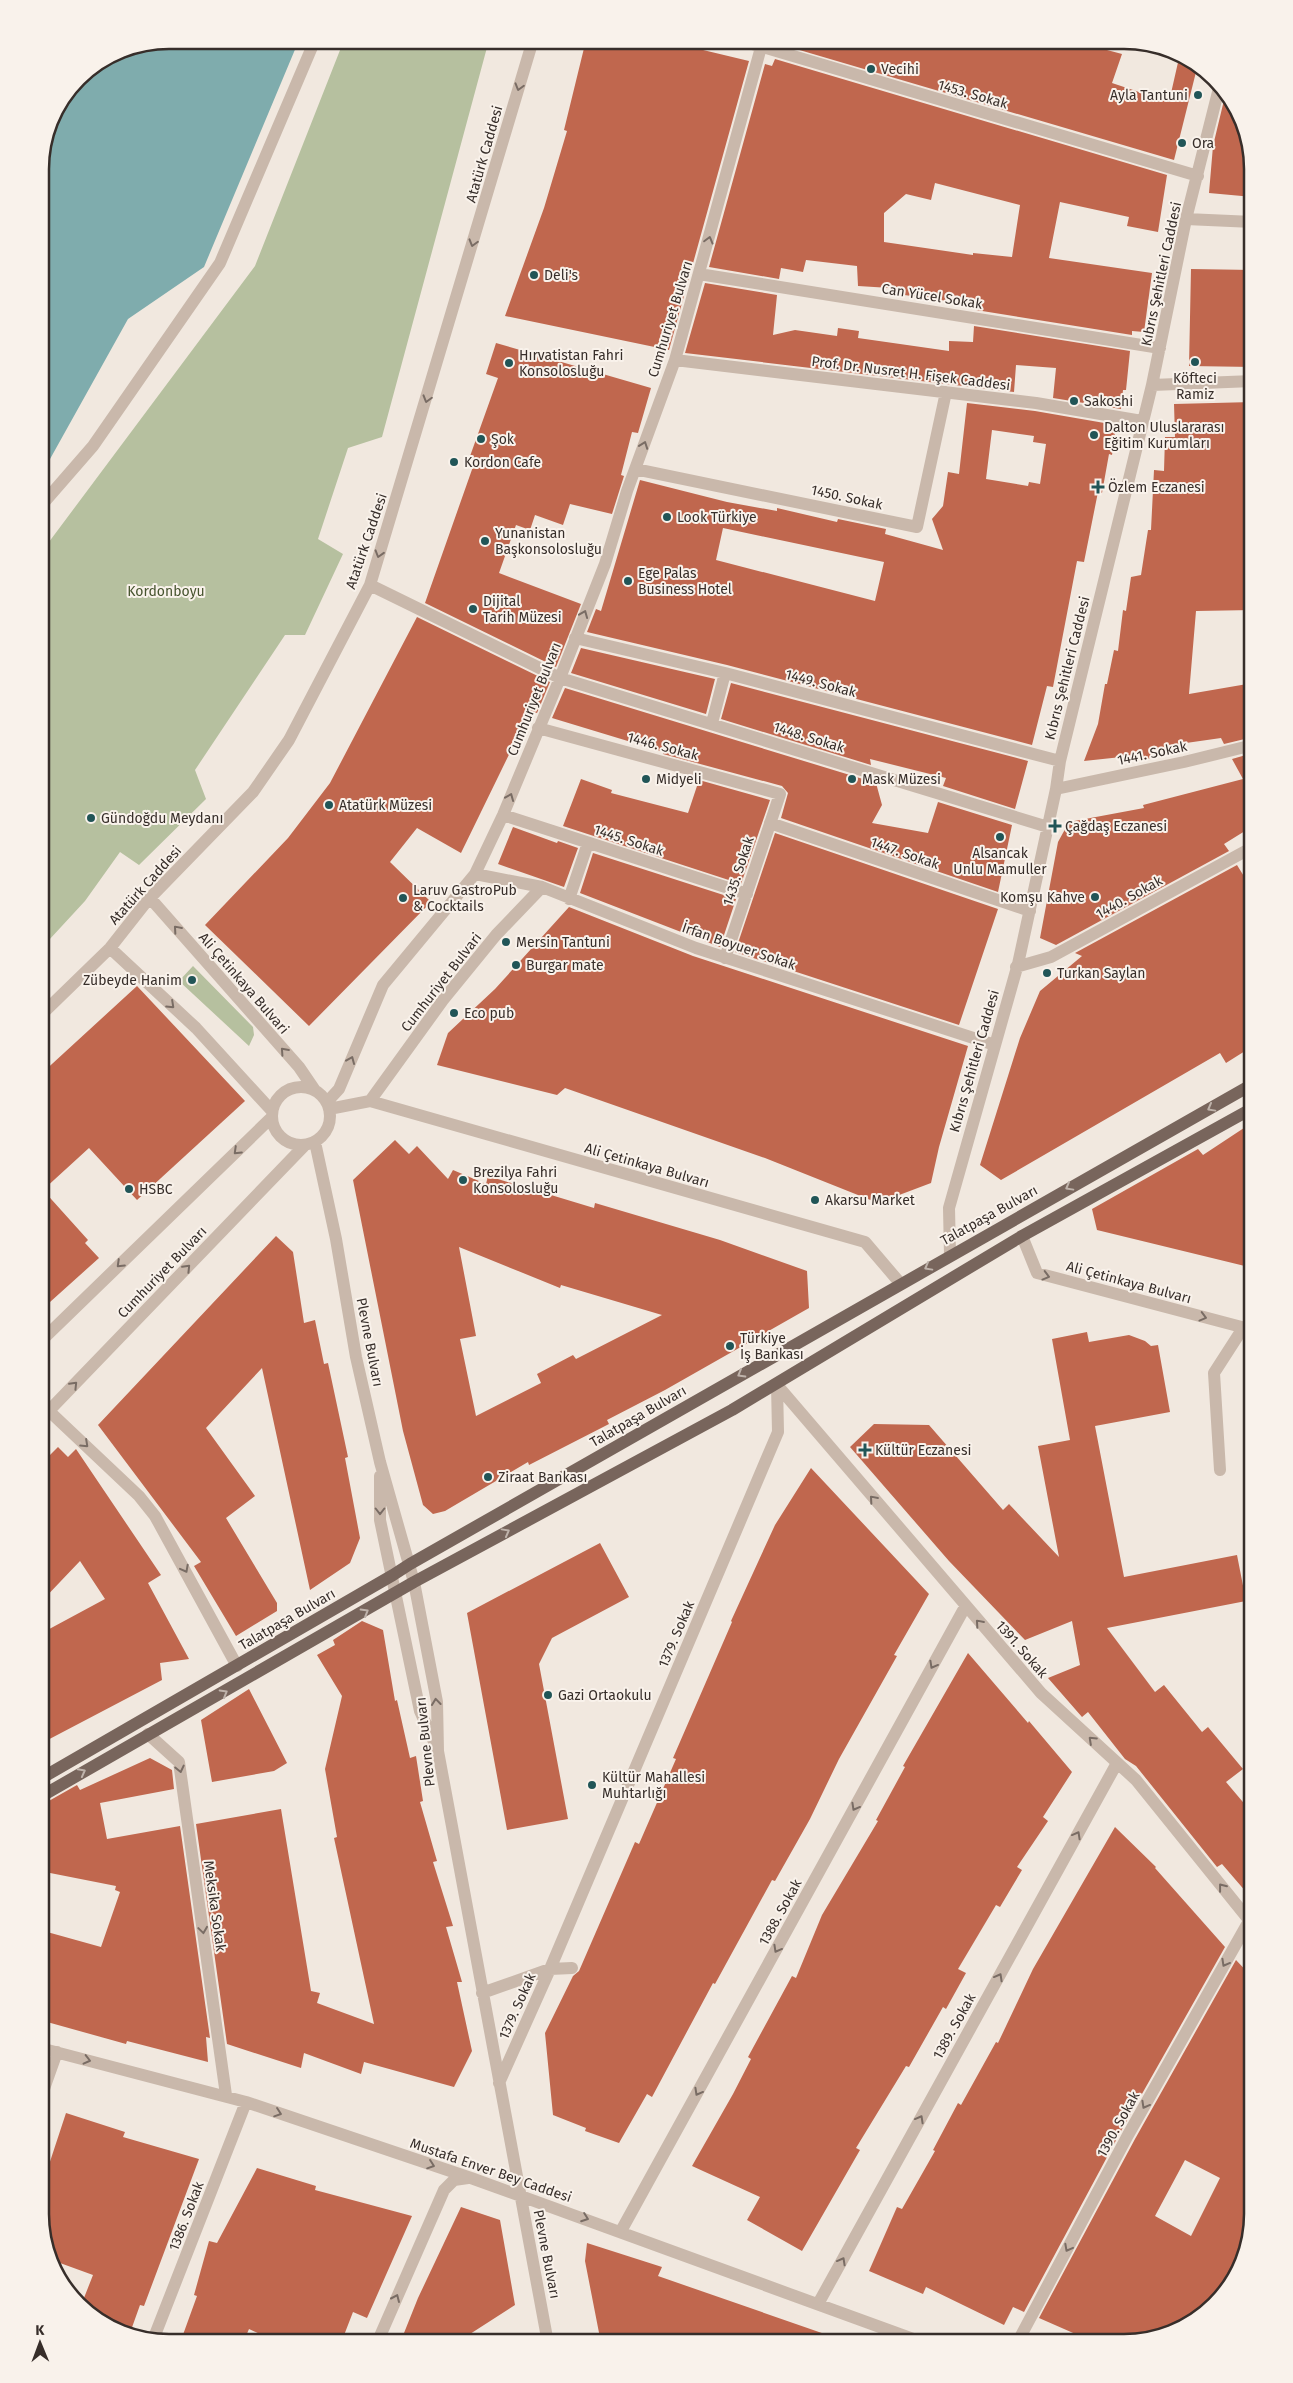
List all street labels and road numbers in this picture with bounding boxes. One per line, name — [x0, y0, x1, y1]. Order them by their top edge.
street label: 1453. Sokak — [936, 76, 1011, 113]
street label: Atatürk Caddesi — [462, 104, 506, 205]
street label: Kıbrıs Şehitleri Caddesi — [1138, 200, 1185, 348]
street label: Cumhuriyet Bulvarı — [645, 259, 696, 379]
street label: Can Yücel Sokak — [880, 280, 984, 313]
street label: Prof. Dr. Nusret H. Fişek Caddesi — [811, 353, 1011, 394]
street label: 1450. Sokak — [810, 482, 885, 514]
street label: Atatürk Caddesi — [342, 491, 391, 591]
street label: Kıbrıs Şehitleri Caddesi — [1041, 595, 1094, 742]
street label: Cumhuriyet Bulvarı — [504, 640, 565, 758]
street label: 1449. Sokak — [784, 666, 859, 701]
street label: 1448. Sokak — [771, 719, 847, 757]
street label: 1446. Sokak — [625, 729, 701, 764]
street label: 1441. Sokak — [1116, 738, 1189, 769]
street label: 1445. Sokak — [592, 821, 667, 860]
street label: 1435. Sokak — [719, 834, 758, 908]
street label: 1447. Sokak — [868, 834, 942, 873]
street label: Atatürk Caddesi — [106, 842, 185, 928]
street label: 1440. Sokak — [1093, 872, 1166, 923]
street label: İrfan Boyuer Sokak — [680, 918, 799, 974]
street label: Ali Çetinkaya Bulvari — [195, 929, 292, 1038]
street label: Cumhuriyet Bulvari — [397, 929, 485, 1035]
street label: Kıbrıs Şehitleri Caddesi — [946, 988, 1003, 1134]
street label: Ali Çetinkaya Bulvarı — [583, 1140, 711, 1191]
street label: Talatpaşa Bulvarı — [938, 1182, 1041, 1249]
street label: Cumhuriyet Bulvarı — [114, 1223, 210, 1322]
street label: Ali Çetinkaya Bulvarı — [1064, 1258, 1193, 1307]
street label: Plevne Bulvarı — [353, 1296, 386, 1388]
street label: Talatpaşa Bulvarı — [587, 1382, 689, 1451]
street label: Talatpaşa Bulvarı — [236, 1585, 338, 1654]
street label: 1379. Sokak — [655, 1597, 698, 1670]
street label: 1391. Sokak — [992, 1617, 1052, 1682]
street label: Plevne Bulvarı — [412, 1696, 439, 1788]
street label: Meksika Sokak — [200, 1859, 229, 1954]
street label: 1388. Sokak — [755, 1875, 806, 1948]
street label: 1379. Sokak — [495, 1970, 540, 2042]
street label: 1389. Sokak — [929, 1990, 980, 2062]
street label: 1390. Sokak — [1093, 2088, 1144, 2160]
street label: Mustafa Enver Bey Caddesi — [408, 2135, 574, 2206]
street label: 1386. Sokak — [165, 2178, 208, 2253]
street label: Plevne Bulvarı — [530, 2208, 563, 2300]

